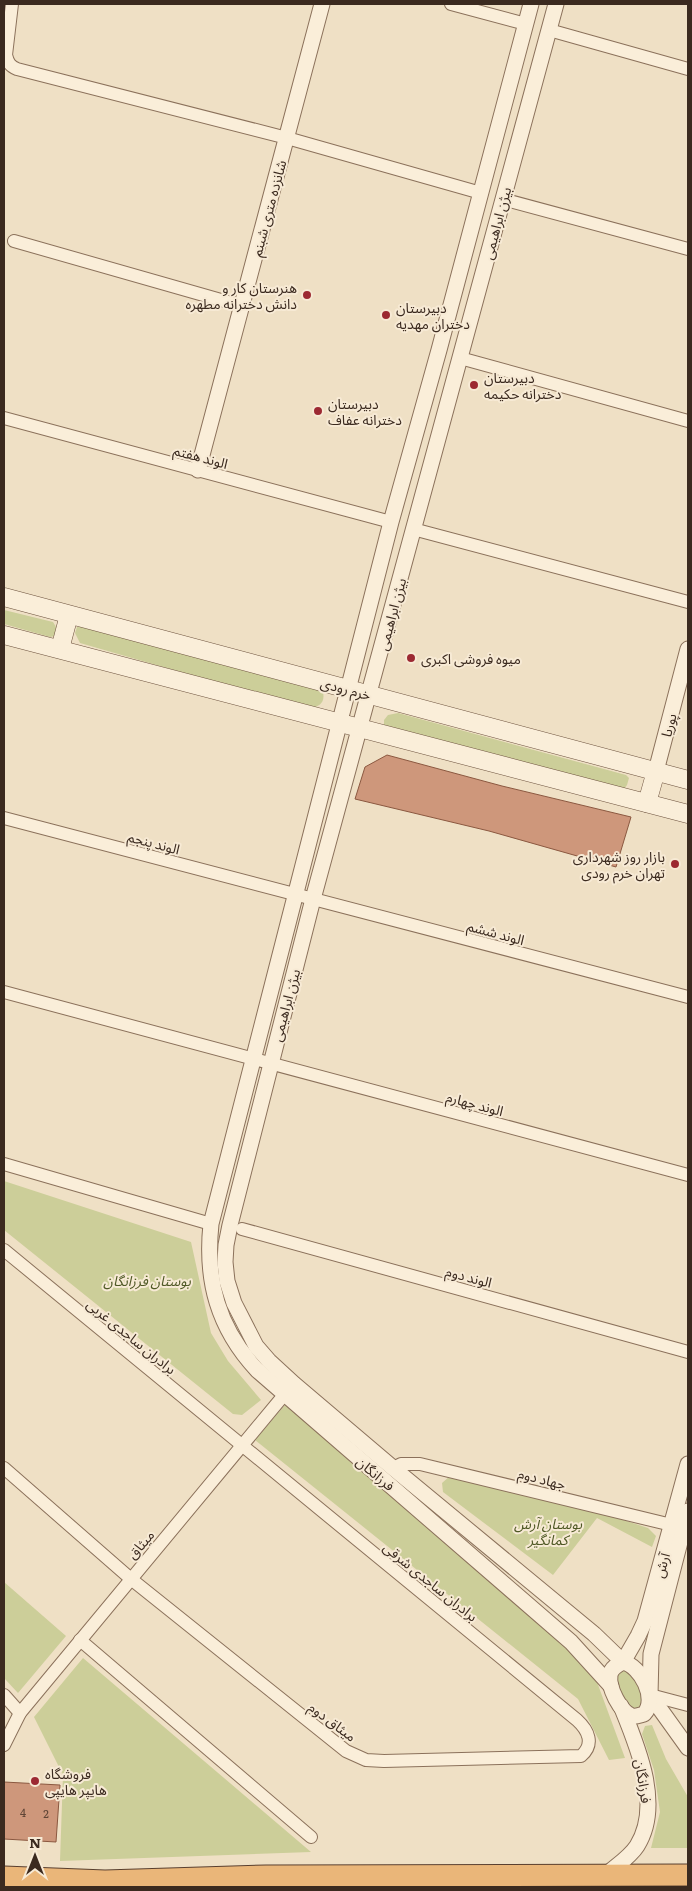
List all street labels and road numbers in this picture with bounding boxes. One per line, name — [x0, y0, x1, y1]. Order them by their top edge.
street label: شانزده متری شبنم — [246, 158, 292, 259]
street label: بیژن ابراهیمی — [477, 184, 515, 261]
street label: الوند هفتم — [171, 439, 230, 475]
street label: بیژن ابراهیمی — [372, 575, 410, 652]
street label: خرم رودی — [318, 672, 373, 706]
street label: پوریا — [655, 711, 682, 739]
street label: الوند پنجم — [125, 825, 182, 860]
street label: الوند ششم — [465, 915, 527, 951]
street label: بیژن ابراهیمی — [266, 966, 304, 1043]
street label: الوند چهارم — [444, 1086, 506, 1122]
street label: الوند دوم — [443, 1260, 494, 1294]
street label: برادران ساجدی غربی — [83, 1294, 181, 1378]
street label: فرزانگان — [353, 1451, 399, 1495]
street label: جهاد دوم — [516, 1462, 568, 1496]
street label: میثاق — [122, 1525, 158, 1563]
street label: برادران ساجدی شرقی — [380, 1537, 483, 1626]
street label: آرش — [648, 1549, 674, 1580]
street label: میثاق دوم — [304, 1696, 361, 1747]
street label: فرزانگان — [631, 1757, 657, 1805]

